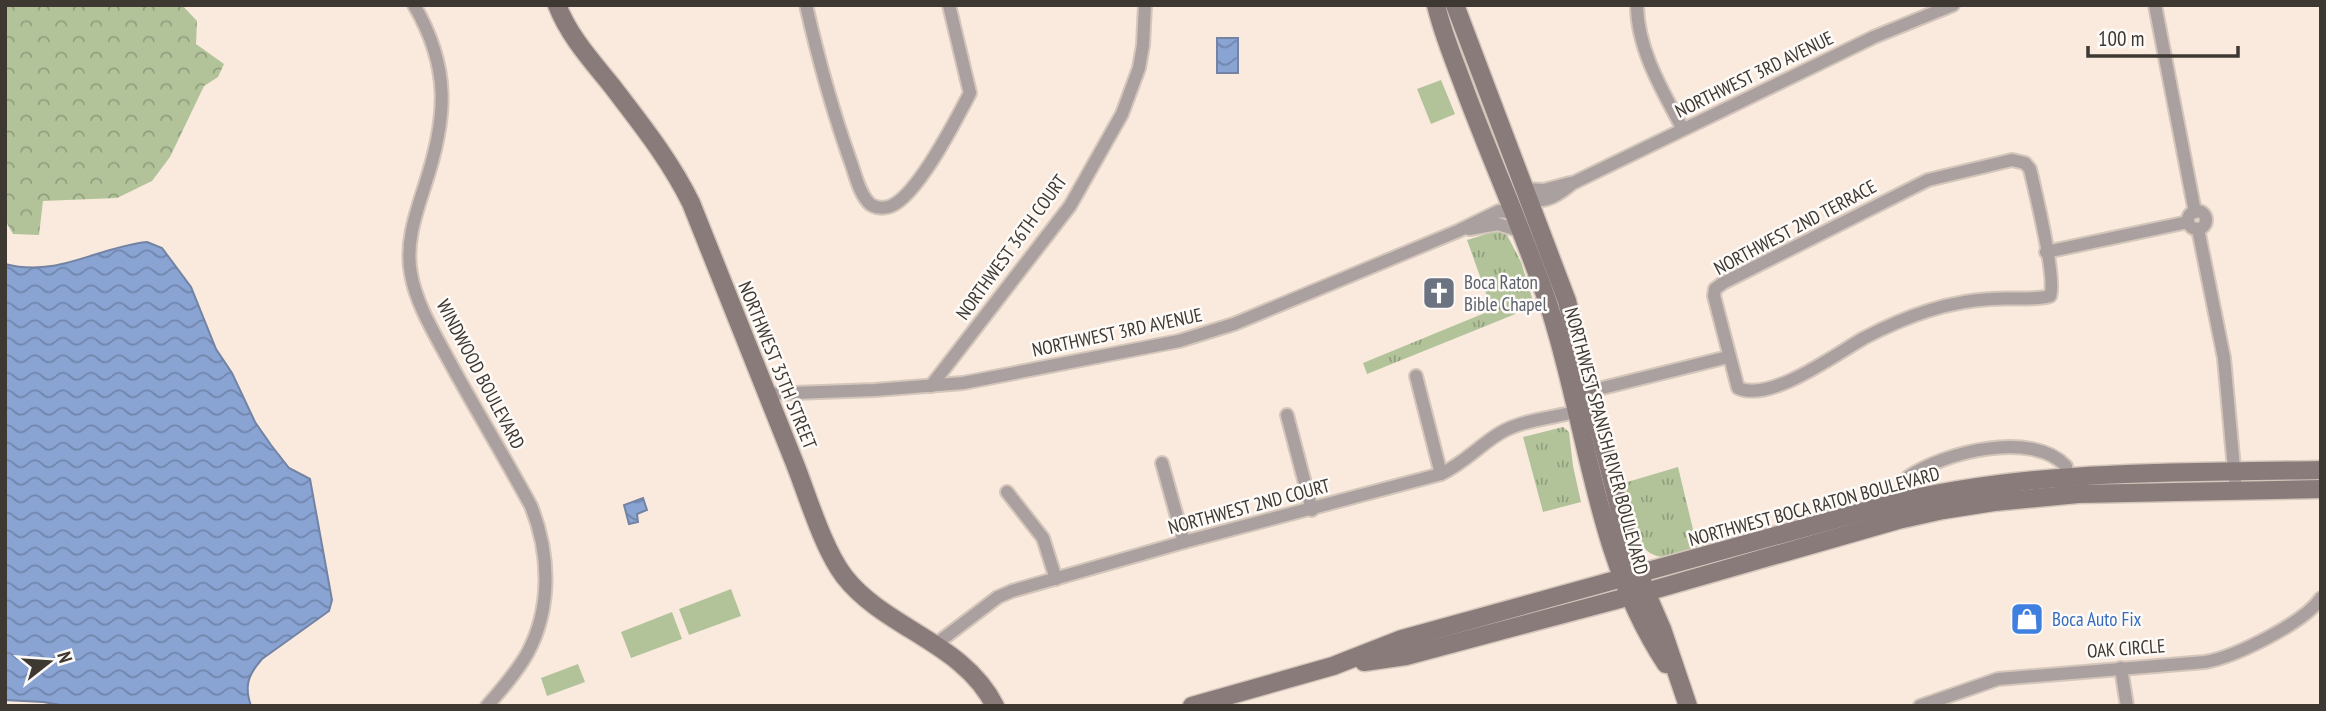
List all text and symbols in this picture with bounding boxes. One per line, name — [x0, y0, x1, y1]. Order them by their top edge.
scale bar — [2088, 14, 2238, 58]
street label: NORTHWEST 3RD AVENUE — [1671, 25, 1837, 123]
text: 100 m — [2098, 25, 2144, 52]
street label: NORTHWEST 36TH COURT — [950, 169, 1072, 324]
street label: NORTHWEST 2ND TERRACE — [1710, 174, 1880, 280]
place label: Boca Raton Bible Chapel — [1464, 270, 1547, 316]
church icon: Boca Raton Bible Chapel — [1420, 274, 1458, 312]
street label: NORTHWEST 35TH STREET — [733, 278, 823, 453]
street label: WINDWOOD BOULEVARD — [431, 295, 531, 453]
street label: NORTHWEST 3RD AVENUE — [1030, 302, 1204, 362]
street label: NORTHWEST SPANISH RIVER BOULEVARD — [1560, 305, 1654, 577]
street label: NORTHWEST BOCA RATON BOULEVARD — [1686, 461, 1942, 551]
street label: NORTHWEST 2ND COURT — [1165, 473, 1333, 539]
shop icon: Boca Auto Fix — [2008, 600, 2046, 638]
place label: Boca Auto Fix — [2052, 607, 2142, 631]
north arrow — [14, 627, 84, 697]
street label: OAK CIRCLE — [2086, 633, 2166, 663]
text: N — [52, 649, 78, 665]

